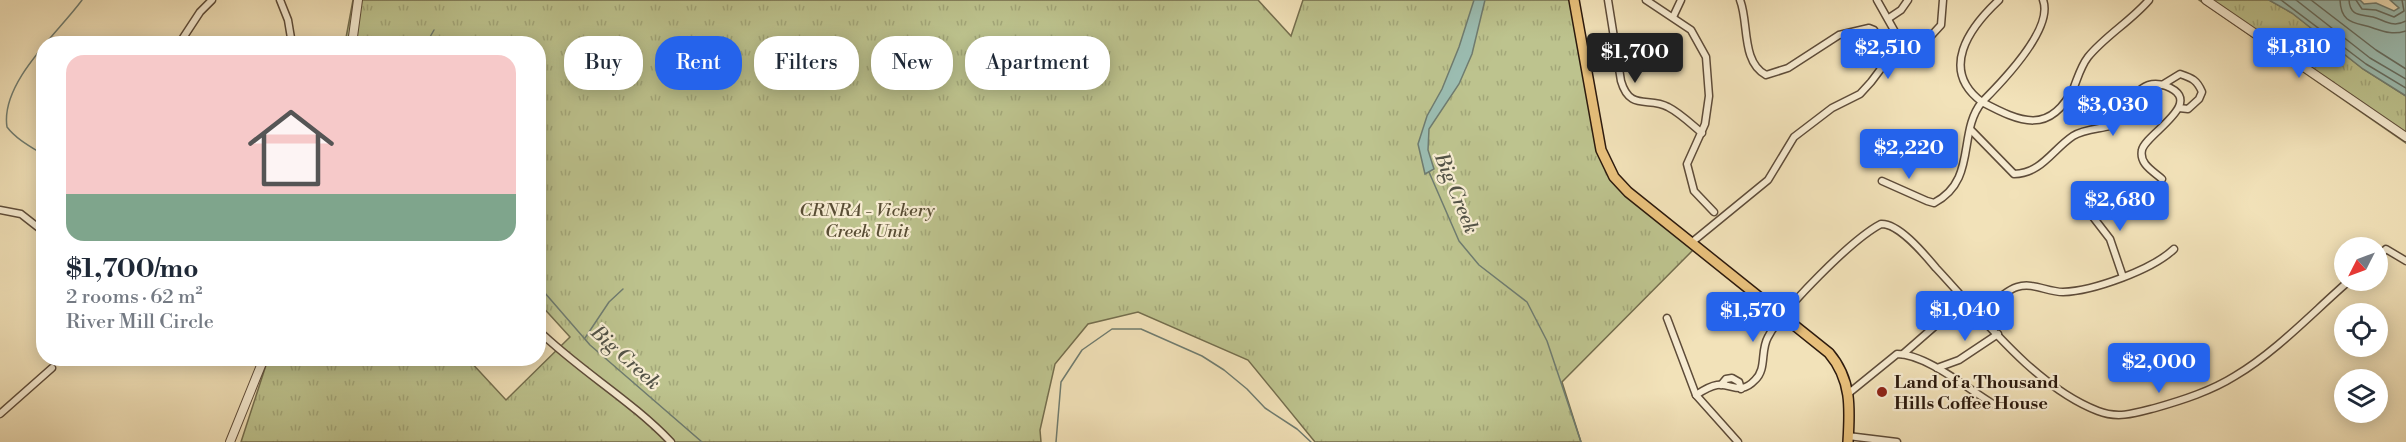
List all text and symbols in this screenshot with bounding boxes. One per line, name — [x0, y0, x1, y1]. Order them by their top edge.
pin: $1,810 — [2250, 28, 2348, 79]
pin: $2,510 — [1839, 29, 1937, 80]
pin: $1,700 — [1586, 33, 1684, 84]
text: $1,810 — [2267, 35, 2331, 60]
chip: Buy — [564, 36, 643, 90]
chip: Rent — [655, 36, 742, 90]
chip: Filters — [754, 36, 859, 90]
chip: New — [871, 36, 953, 90]
chip: Apartment — [965, 36, 1110, 90]
text: $2,510 — [1855, 36, 1921, 61]
text: $1,700 — [1601, 40, 1669, 65]
pin: $3,030 — [2064, 86, 2162, 137]
text: $3,030 — [2077, 93, 2149, 118]
icon: home — [237, 94, 345, 202]
pin: $2,220 — [1860, 129, 1958, 180]
text: $2,220 — [1874, 136, 1944, 161]
water label: Big Creek — [1428, 148, 1483, 238]
pin: $2,680 — [2071, 181, 2169, 232]
text: $2,680 — [2085, 188, 2155, 213]
park label: CRNRA - Vickery Creek Unit — [799, 199, 935, 243]
north arrow — [2334, 237, 2388, 291]
map controls — [2334, 237, 2388, 423]
text: $1,700/mo — [66, 253, 198, 285]
text: 2 rooms · 62 m² — [66, 285, 202, 310]
pin: $1,040 — [1916, 291, 2014, 342]
pin: $1,570 — [1704, 292, 1802, 343]
text: $1,040 — [1930, 298, 2000, 323]
text: $1,570 — [1720, 299, 1786, 324]
button: locate — [2334, 303, 2388, 357]
text: River Mill Circle — [66, 310, 214, 335]
water label: Big Creek — [584, 320, 665, 396]
pin: $2,000 — [2110, 343, 2208, 394]
text: $2,000 — [2122, 350, 2196, 375]
button: layers — [2334, 369, 2388, 423]
place label: Land of a Thousand Hills Coffee House — [1894, 371, 2059, 415]
marker: Land of a Thousand Hills Coffee House — [1875, 385, 1889, 399]

